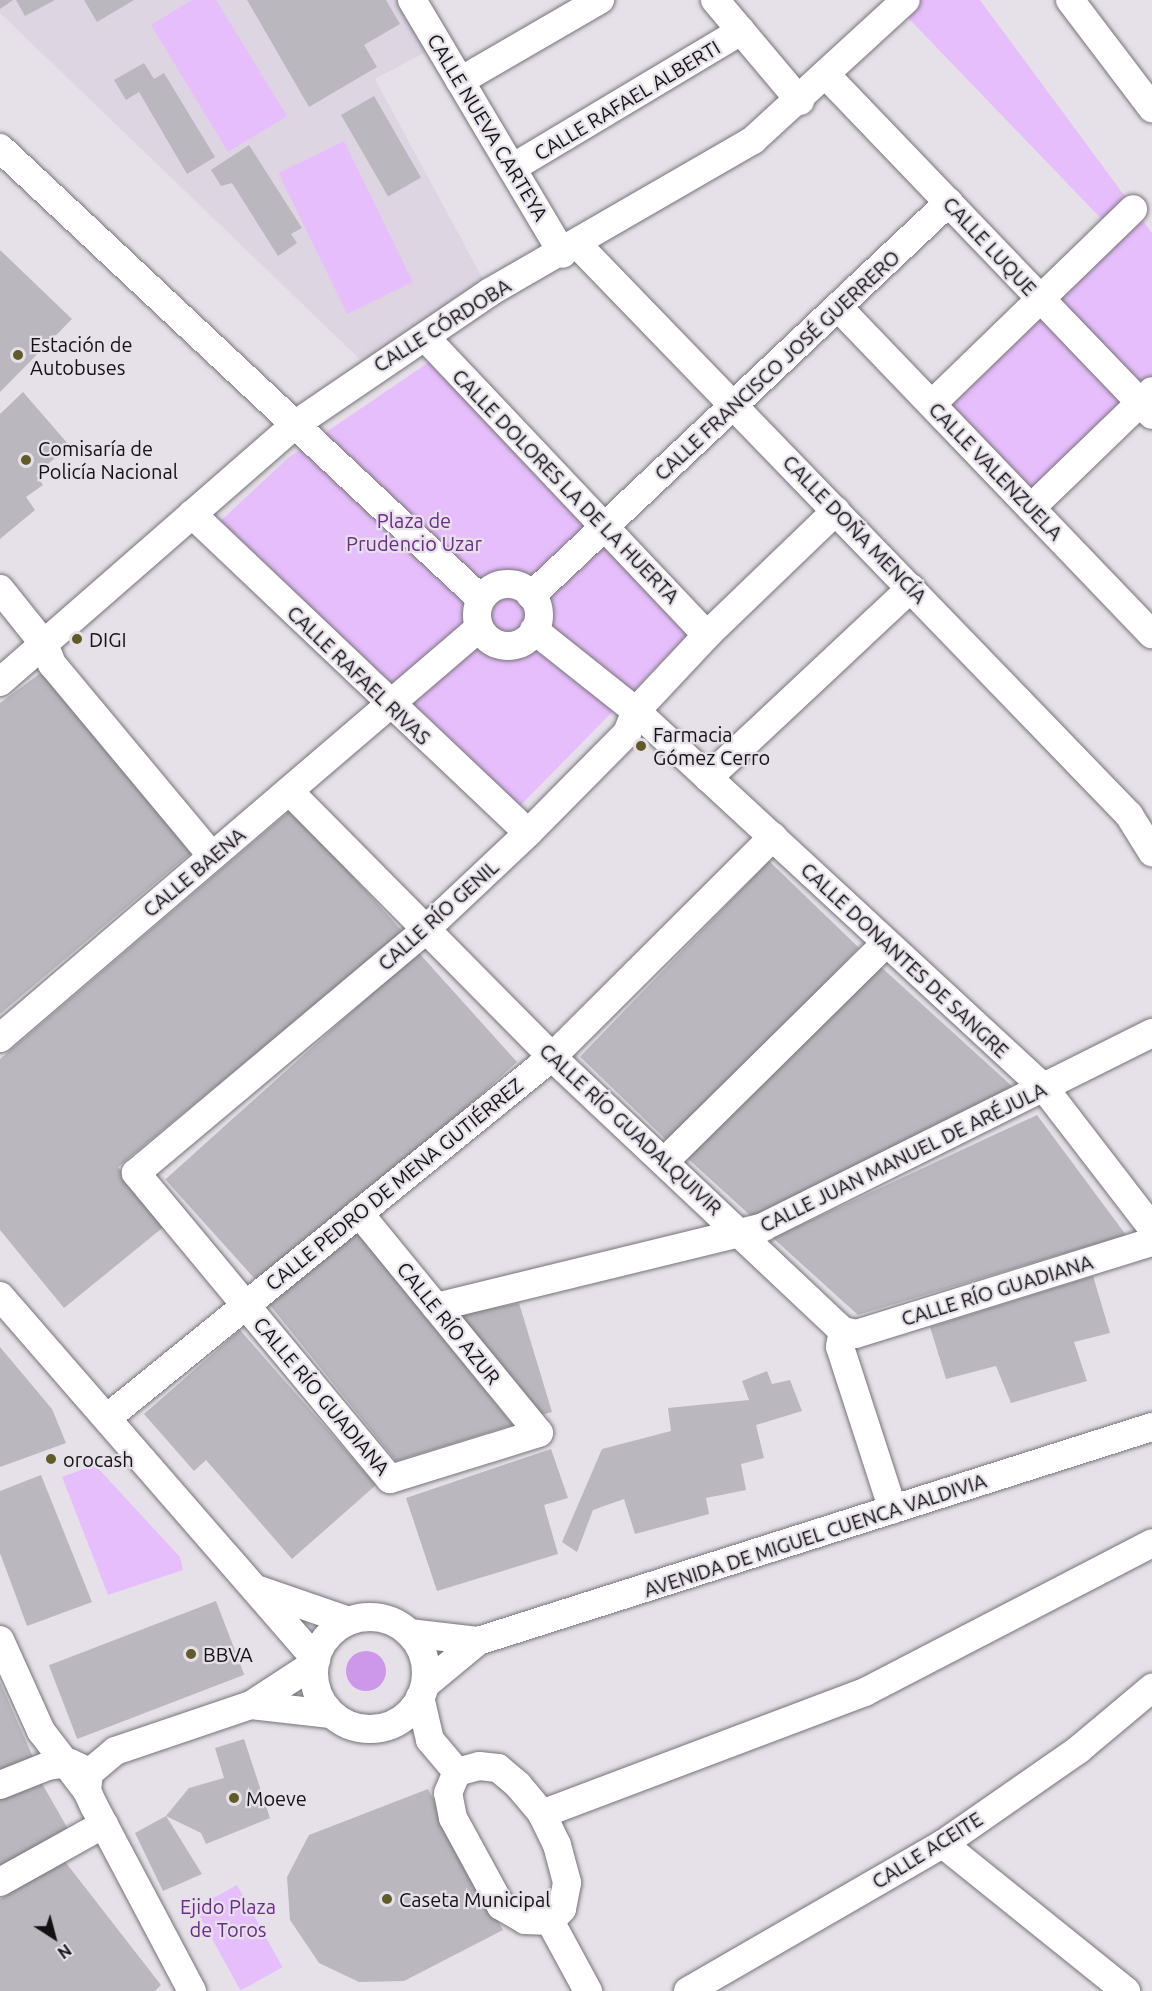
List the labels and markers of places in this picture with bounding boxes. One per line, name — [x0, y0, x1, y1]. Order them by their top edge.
place label: Estación de Autobuses — [30, 332, 133, 379]
marker: Estación de Autobuses — [11, 348, 25, 362]
place label: Comisaría de Policía Nacional — [38, 436, 178, 483]
marker: Comisaría de Policía Nacional — [19, 453, 33, 467]
place label: DIGI — [89, 627, 127, 651]
marker: DIGI — [70, 632, 84, 646]
place label: Farmacia Gómez Cerro — [653, 722, 770, 769]
marker: Farmacia Gómez Cerro — [634, 739, 648, 753]
place label: orocash — [63, 1447, 134, 1471]
marker: orocash — [44, 1452, 58, 1466]
place label: BBVA — [203, 1642, 253, 1666]
marker: BBVA — [184, 1647, 198, 1661]
place label: Moeve — [246, 1786, 307, 1810]
marker: Moeve — [227, 1791, 241, 1805]
place label: Caseta Municipal — [399, 1887, 550, 1911]
marker: Caseta Municipal — [380, 1892, 394, 1906]

